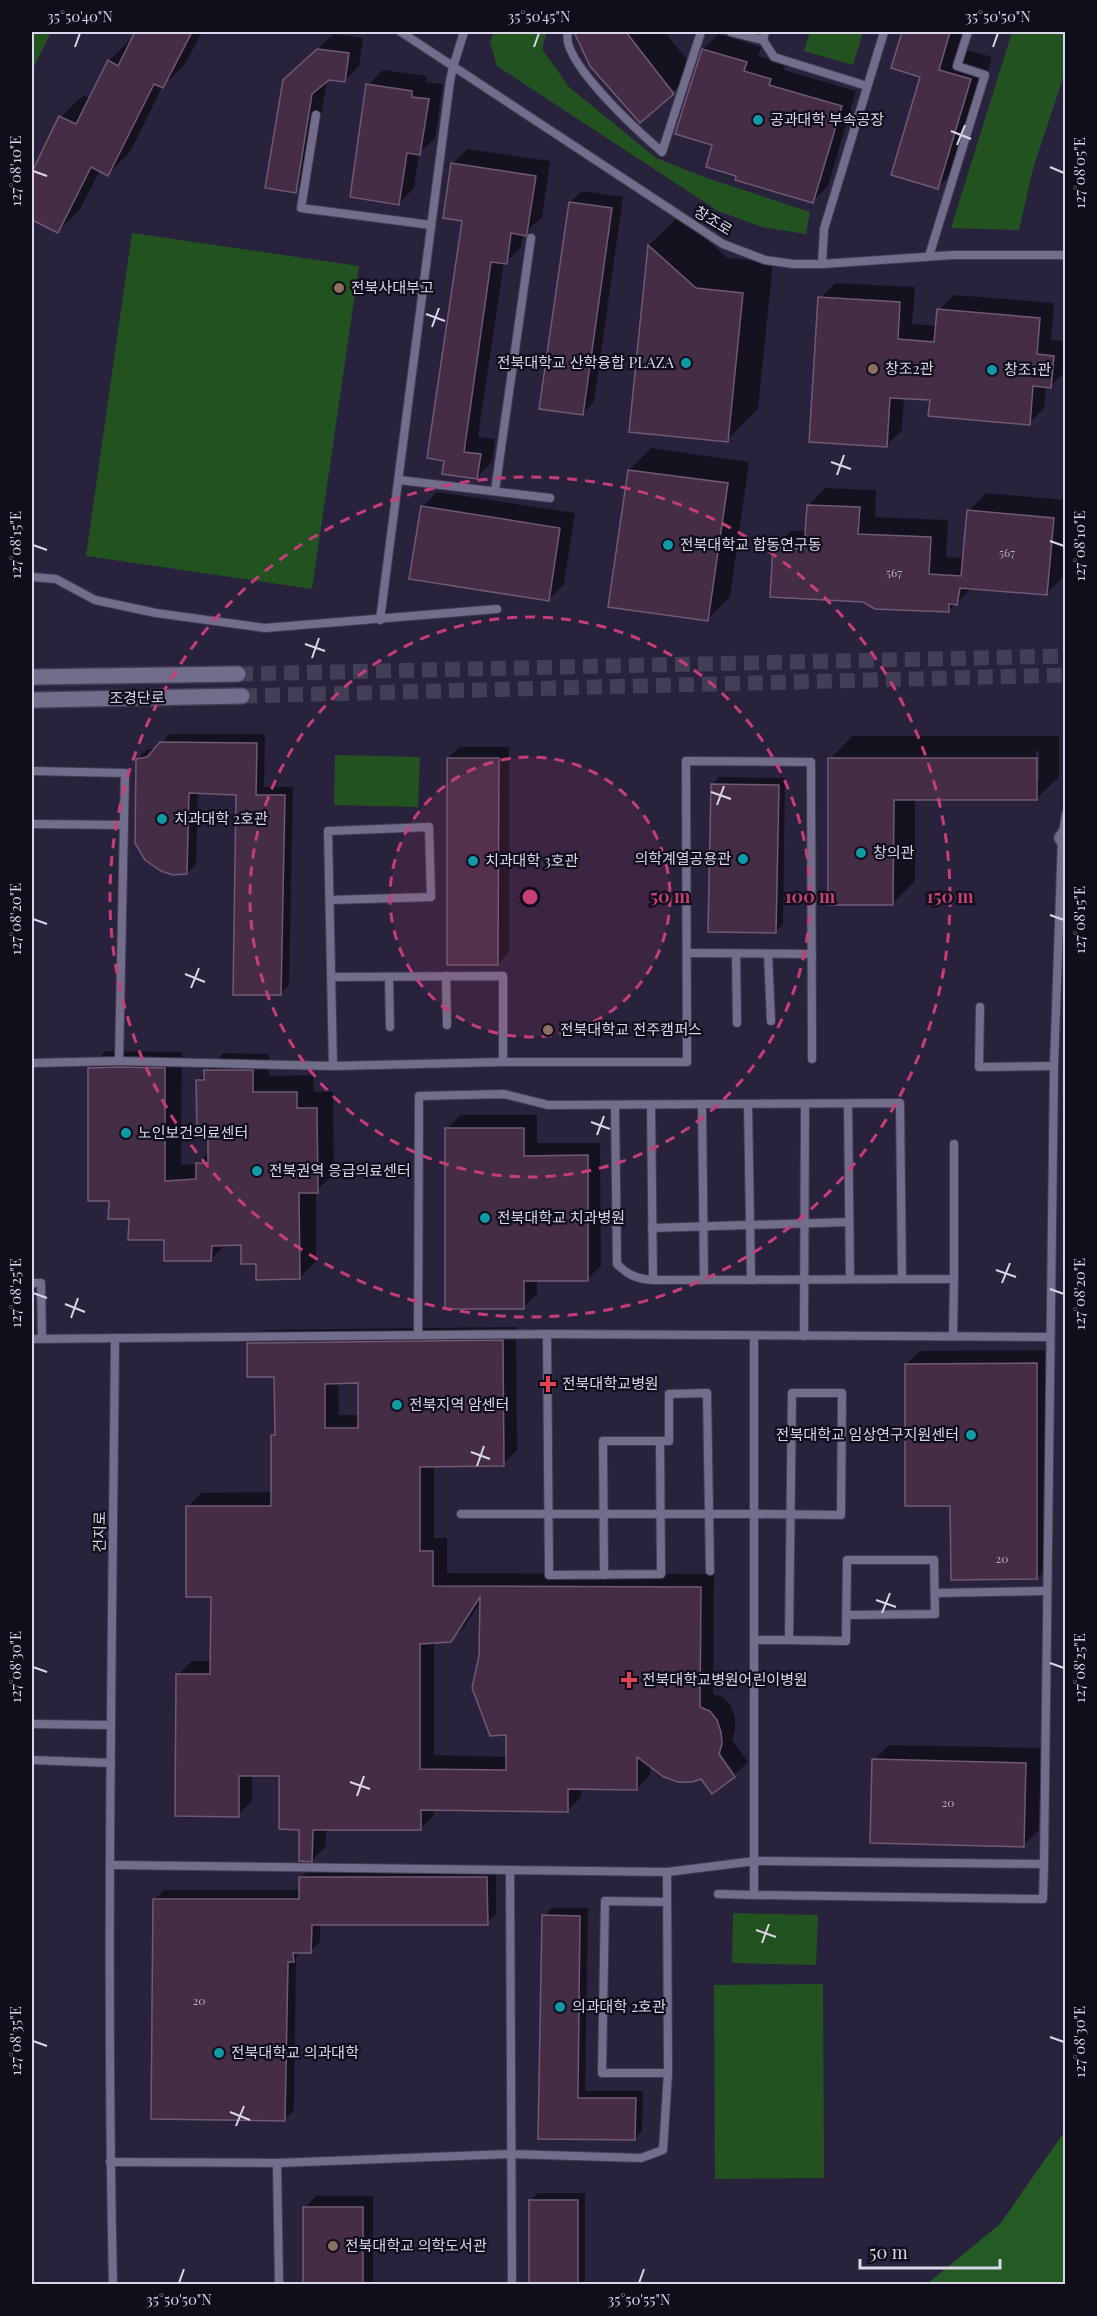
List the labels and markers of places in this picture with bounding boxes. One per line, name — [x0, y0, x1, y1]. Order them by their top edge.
place label: 공과대학 부속공장 — [770, 109, 884, 129]
marker: 공과대학 부속공장 — [751, 113, 765, 127]
place label: 전북사대부고 — [351, 277, 434, 297]
marker: 전북사대부고 — [332, 281, 346, 295]
place label: 전북대학교 산학융합 PLAZA — [497, 352, 675, 372]
marker: 전북대학교 산학융합 PLAZA — [679, 356, 693, 370]
place label: 창조2관 — [885, 358, 934, 378]
place label: 창조1관 — [1004, 359, 1051, 379]
marker: 창조2관 — [866, 362, 880, 376]
marker: 창조1관 — [985, 363, 999, 377]
place label: 전북대학교 합동연구동 — [680, 534, 822, 554]
marker: 전북대학교 합동연구동 — [661, 538, 675, 552]
place label: 치과대학 2호관 — [174, 808, 268, 828]
marker: 치과대학 2호관 — [155, 812, 169, 826]
place label: 창의관 — [873, 842, 915, 862]
marker: 창의관 — [854, 846, 868, 860]
place label: 의학계열공용관 — [634, 848, 731, 868]
place label: 치과대학 3호관 — [485, 850, 579, 870]
marker: 의학계열공용관 — [736, 852, 750, 866]
marker: 치과대학 3호관 — [466, 854, 480, 868]
centre of rings — [520, 887, 540, 907]
place label: 전북대학교 전주캠퍼스 — [560, 1019, 702, 1039]
marker: 전북대학교 전주캠퍼스 — [541, 1023, 555, 1037]
place label: 노인보건의료센터 — [138, 1122, 248, 1142]
marker: 노인보건의료센터 — [119, 1126, 133, 1140]
place label: 전북권역 응급의료센터 — [269, 1160, 411, 1180]
marker: 전북권역 응급의료센터 — [250, 1164, 264, 1178]
place label: 전북대학교 치과병원 — [497, 1207, 625, 1227]
marker: 전북대학교 치과병원 — [478, 1211, 492, 1225]
place label: 전북대학교병원 — [562, 1373, 659, 1393]
marker: 전북대학교병원 — [539, 1375, 557, 1393]
place label: 전북지역 암센터 — [409, 1394, 509, 1414]
marker: 전북지역 암센터 — [390, 1398, 404, 1412]
place label: 전북대학교 임상연구지원센터 — [776, 1424, 959, 1444]
marker: 전북대학교 임상연구지원센터 — [964, 1428, 978, 1442]
place label: 전북대학교병원어린이병원 — [642, 1669, 808, 1689]
marker: 전북대학교병원어린이병원 — [620, 1671, 638, 1689]
place label: 의과대학 2호관 — [572, 1996, 666, 2016]
marker: 의과대학 2호관 — [553, 2000, 567, 2014]
place label: 전북대학교 의과대학 — [231, 2042, 359, 2062]
marker: 전북대학교 의과대학 — [212, 2046, 226, 2060]
place label: 전북대학교 의학도서관 — [345, 2235, 487, 2255]
marker: 전북대학교 의학도서관 — [326, 2239, 340, 2253]

